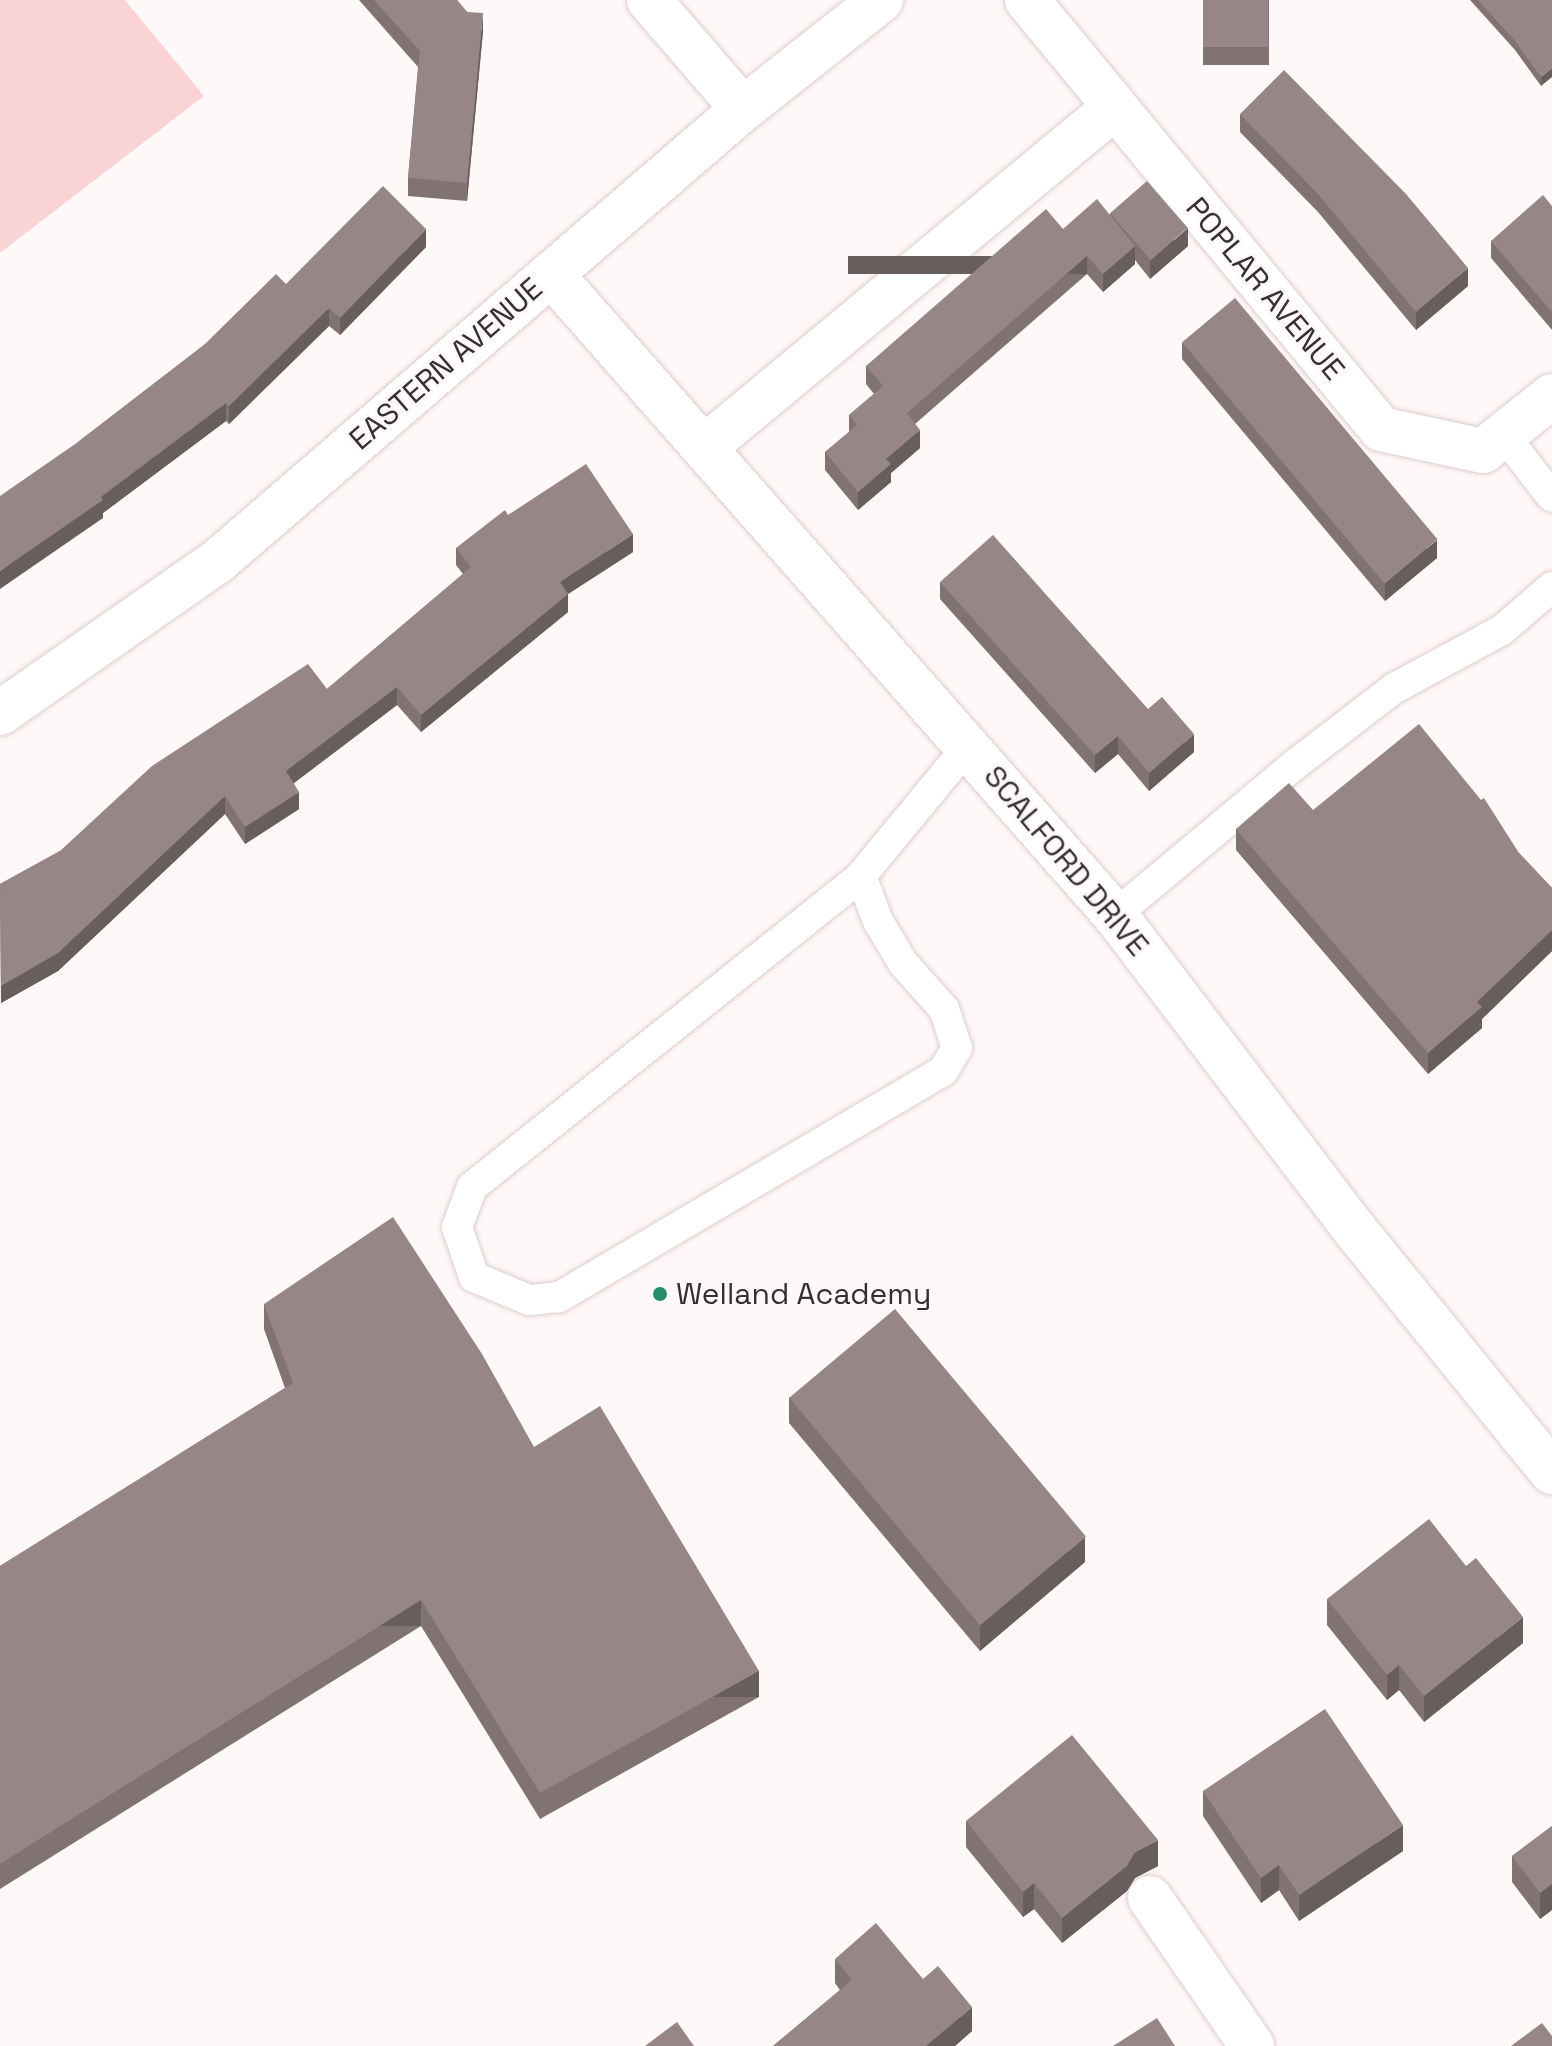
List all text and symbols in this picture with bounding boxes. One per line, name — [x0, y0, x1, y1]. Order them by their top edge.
street label: POPLAR AVENUE — [1178, 190, 1352, 388]
street label: EASTERN AVENUE — [342, 270, 550, 458]
street label: SCALFORD DRIVE — [976, 759, 1156, 963]
place label: Welland Academy — [676, 1276, 932, 1312]
marker: Welland Academy — [651, 1285, 669, 1303]

